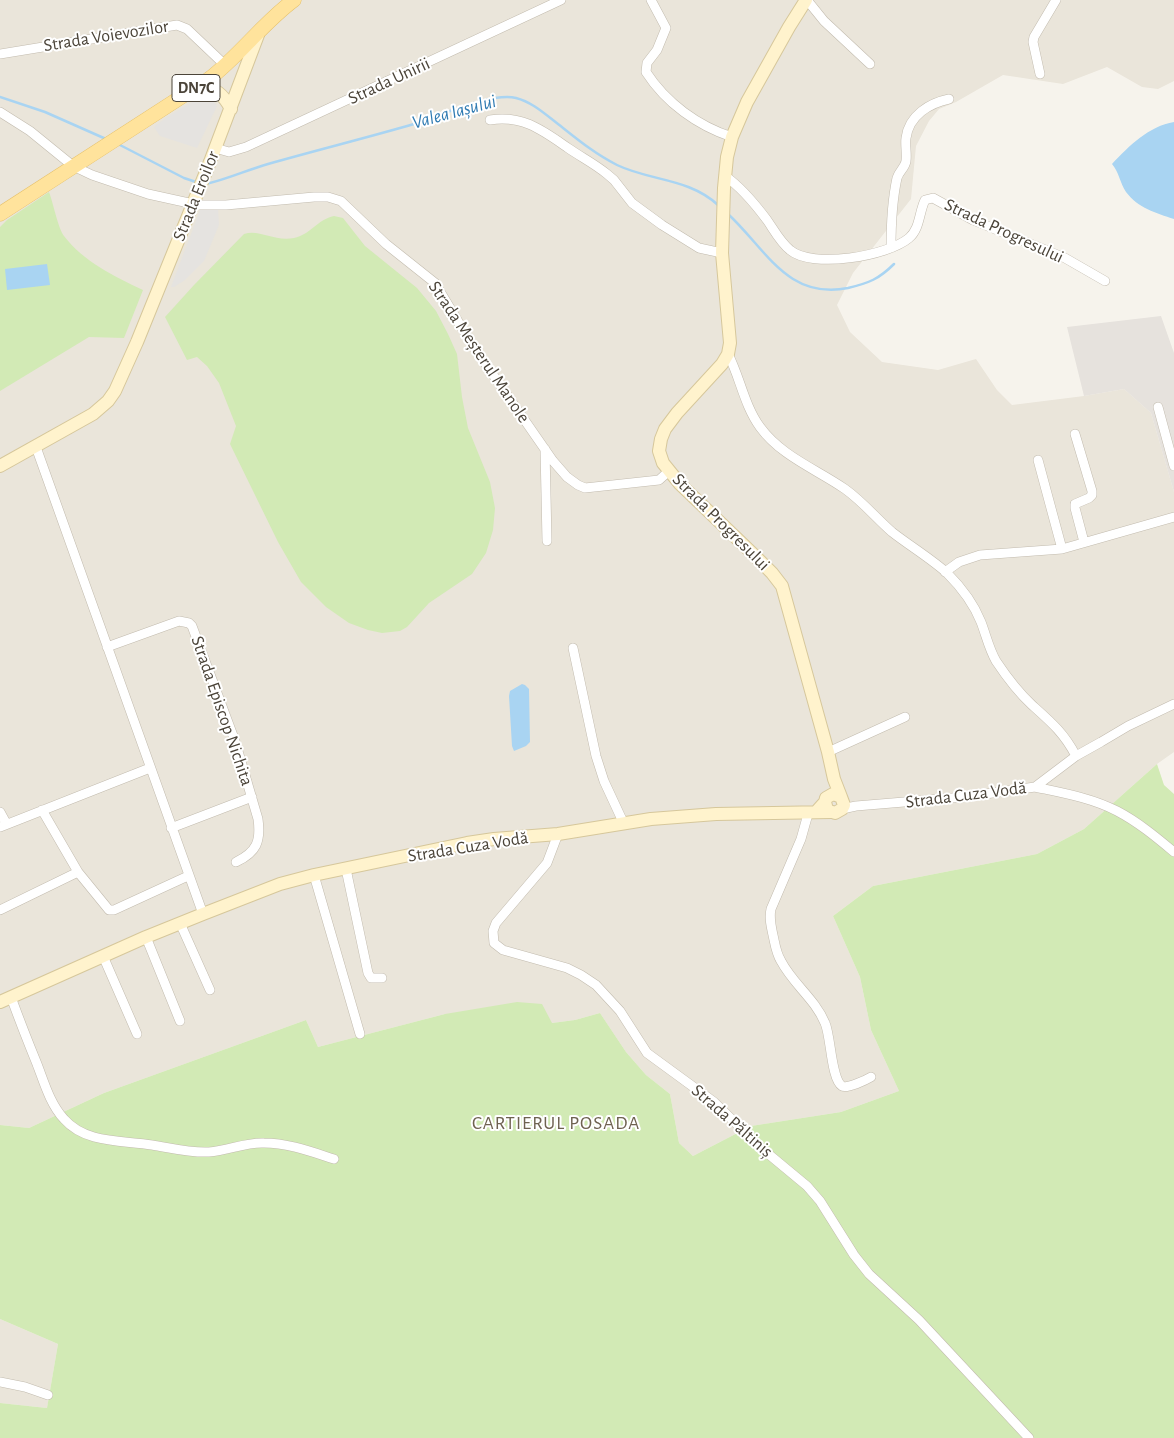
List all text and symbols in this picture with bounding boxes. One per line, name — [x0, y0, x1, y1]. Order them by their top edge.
street label: Strada Voievozilor — [42, 15, 170, 57]
street label: Strada Unirii — [345, 53, 433, 109]
road number: DN7C — [172, 75, 220, 102]
water label: Valea Iașului — [409, 90, 499, 134]
street label: Strada Eroilor — [168, 148, 224, 244]
street label: Strada Progresului — [941, 194, 1067, 268]
street label: Strada Meșterul Manole — [423, 277, 535, 427]
street label: Strada Progresului — [668, 469, 774, 575]
street label: Strada Episcop Nichita — [186, 633, 258, 789]
street label: Strada Cuza Vodă — [904, 777, 1028, 813]
street label: Strada Cuza Vodă — [406, 827, 530, 867]
street label: Strada Păltiniș — [687, 1080, 777, 1162]
district label: CARTIERUL POSADA — [470, 1112, 642, 1134]

